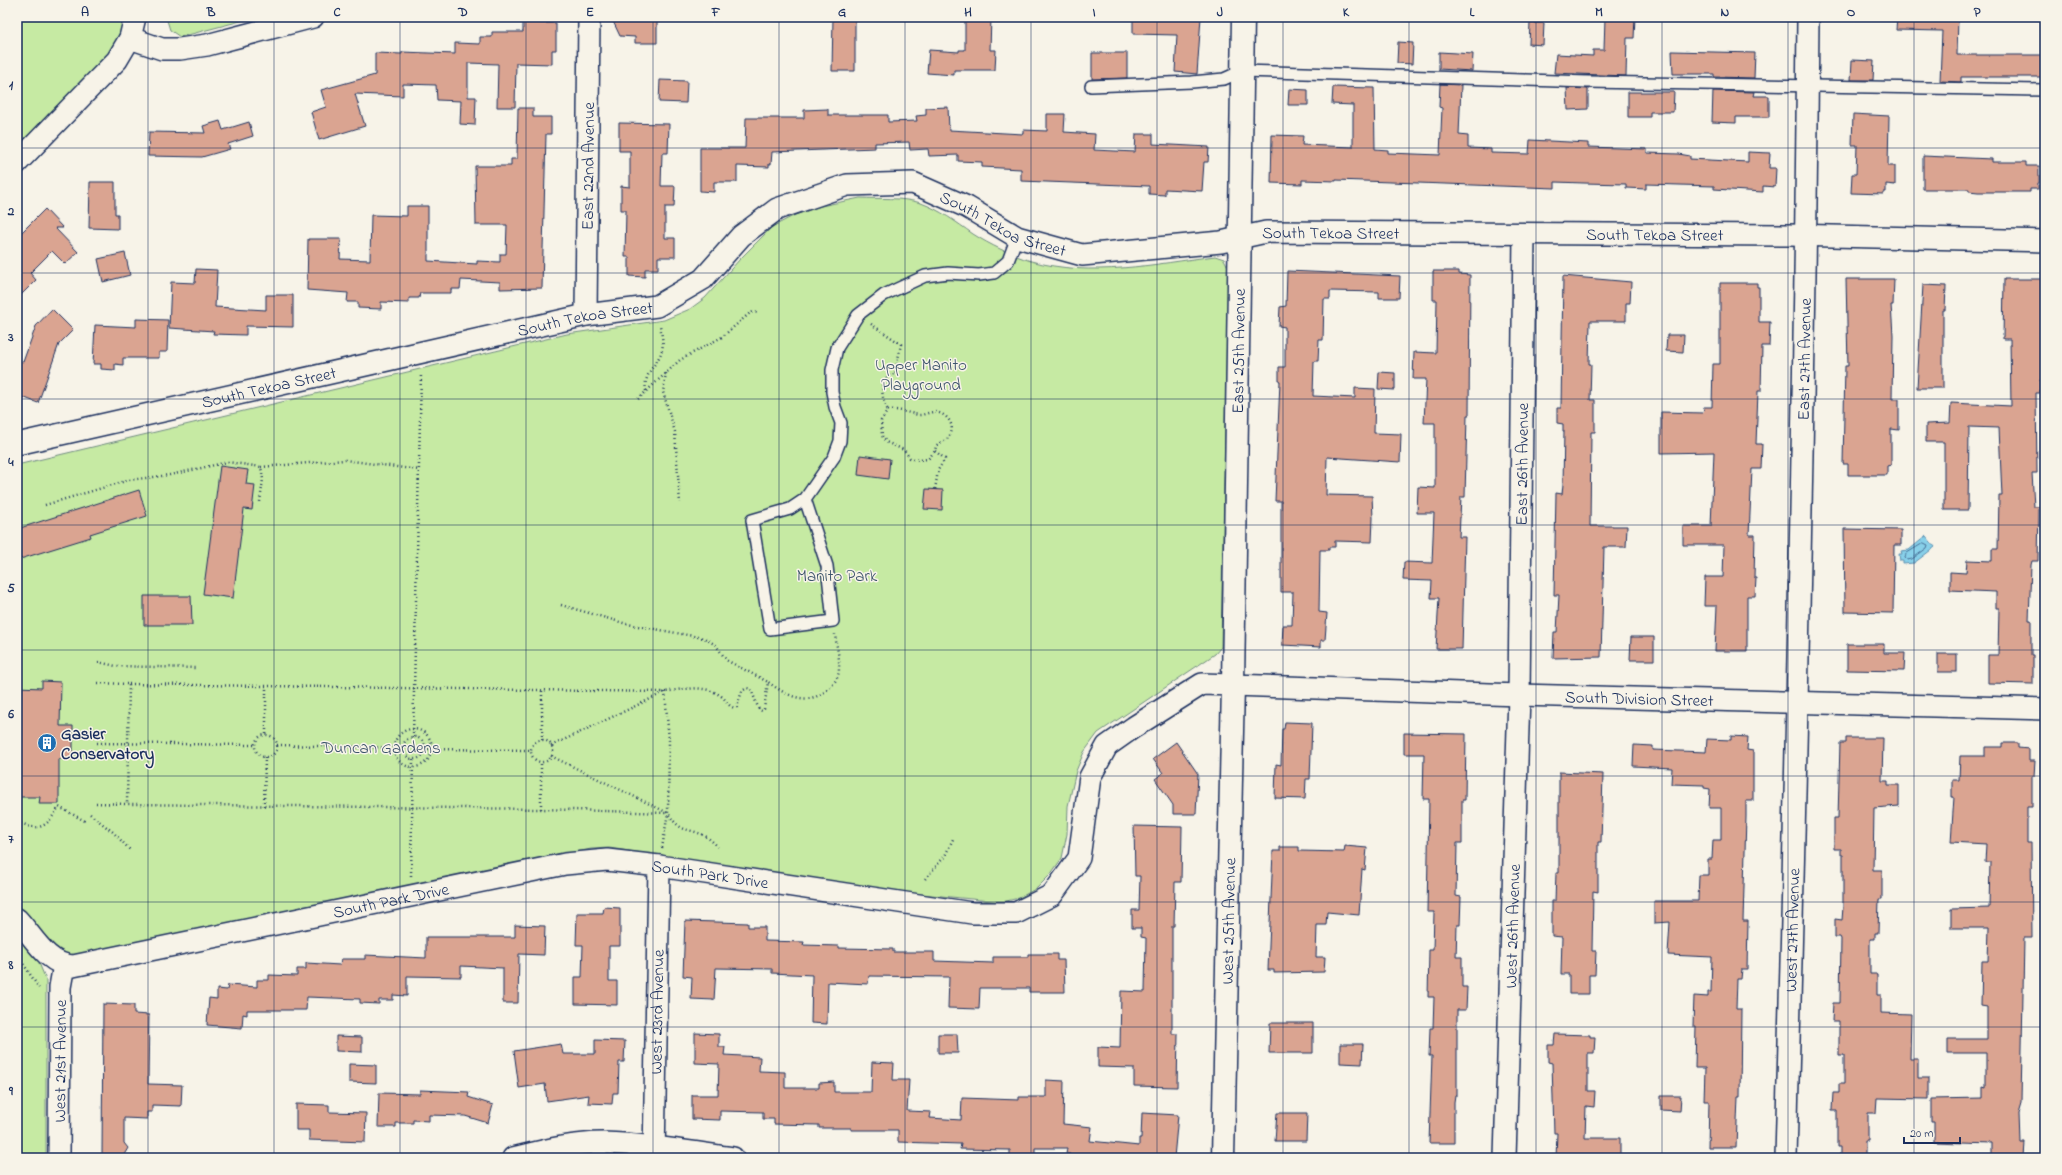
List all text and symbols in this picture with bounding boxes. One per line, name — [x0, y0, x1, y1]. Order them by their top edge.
text: A — [81, 3, 89, 22]
text: B — [206, 3, 216, 22]
text: C — [333, 3, 341, 22]
text: D — [457, 3, 468, 22]
text: E — [586, 3, 594, 22]
text: F — [711, 3, 721, 22]
text: G — [838, 3, 846, 22]
text: H — [964, 3, 972, 22]
text: I — [1092, 3, 1096, 22]
text: J — [1217, 3, 1223, 22]
text: K — [1343, 3, 1350, 22]
text: L — [1470, 3, 1476, 22]
text: M — [1595, 3, 1603, 22]
text: N — [1721, 3, 1730, 22]
text: O — [1847, 3, 1856, 22]
text: P — [1974, 3, 1981, 22]
text: 1 — [9, 76, 14, 95]
street label: East 22nd Avenue — [576, 101, 602, 230]
street label: South Tekoa Street — [935, 185, 1069, 264]
text: 2 — [7, 202, 15, 221]
street label: South Tekoa Street — [1262, 221, 1400, 247]
street label: South Tekoa Street — [1586, 223, 1724, 249]
street label: East 25th Avenue — [1226, 288, 1253, 414]
street label: South Tekoa Street — [515, 296, 655, 344]
street label: East 27th Avenue — [1792, 297, 1819, 421]
text: 3 — [7, 328, 14, 347]
park label: Upper Manito Playground — [875, 353, 967, 400]
street label: South Tekoa Street — [199, 361, 339, 416]
street label: East 26th Avenue — [1510, 402, 1536, 526]
text: 4 — [7, 453, 14, 472]
park label: Manito Park — [797, 564, 878, 589]
text: 5 — [7, 579, 15, 598]
street label: South Division Street — [1565, 685, 1714, 714]
text: 6 — [7, 705, 14, 724]
place label: Gasier Conservatory — [61, 722, 155, 769]
building icon: Gasier Conservatory — [36, 732, 58, 754]
park label: Duncan Gardens — [320, 736, 441, 761]
text: 7 — [8, 830, 14, 849]
street label: South Park Drive — [650, 854, 770, 896]
street label: West 25th Avenue — [1216, 857, 1243, 985]
street label: West 26th Avenue — [1499, 863, 1528, 989]
street label: West 27th Avenue — [1779, 868, 1807, 992]
street label: South Park Drive — [331, 877, 452, 926]
street label: West 23rd Avenue — [644, 949, 672, 1075]
text: 8 — [8, 956, 14, 975]
street label: West 21st Avenue — [48, 999, 74, 1122]
text: 9 — [8, 1082, 14, 1101]
scale bar — [1904, 1119, 1960, 1145]
text: 20 m — [1910, 1125, 1933, 1143]

